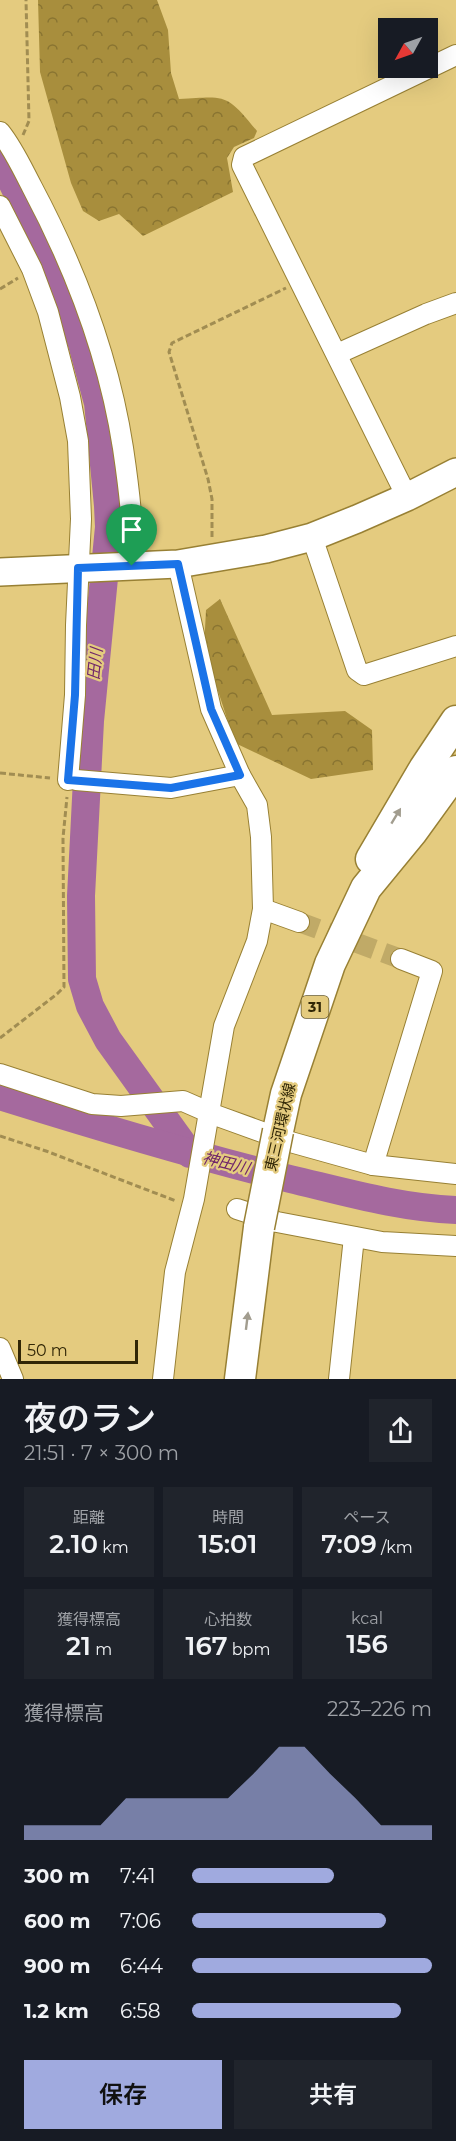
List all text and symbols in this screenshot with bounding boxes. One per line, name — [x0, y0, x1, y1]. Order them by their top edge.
north arrow — [378, 18, 438, 78]
map controls — [378, 18, 438, 78]
pin — [106, 504, 157, 566]
icon: arrive — [115, 513, 148, 546]
water label: 田川 — [84, 645, 106, 681]
one-way arrow — [391, 807, 401, 824]
road number: 31 — [302, 996, 328, 1018]
street label: 東三河環状線 — [261, 1081, 299, 1173]
water label: 神田川 — [200, 1148, 254, 1179]
one-way arrow — [243, 1311, 252, 1330]
scale bar — [18, 1337, 138, 1364]
text: 50 m — [27, 1341, 68, 1360]
text: 夜のラン — [24, 1398, 156, 1438]
button: share — [369, 1399, 432, 1462]
text: 21:51 · 7 × 300 m — [24, 1441, 179, 1465]
text: 距離 — [73, 1508, 105, 1527]
text: 時間 — [212, 1508, 244, 1527]
text: ペース — [343, 1508, 391, 1527]
text: 2.10 — [49, 1528, 98, 1560]
text: 15:01 — [199, 1528, 257, 1560]
text: 7:09 — [321, 1528, 377, 1560]
text: km — [98, 1538, 129, 1557]
text: /km — [377, 1538, 413, 1557]
text: kcal — [351, 1609, 383, 1628]
text: 獲得標高 — [57, 1610, 121, 1629]
text: 心拍数 — [204, 1610, 252, 1629]
text: 156 — [346, 1628, 388, 1660]
text: 21 — [66, 1630, 91, 1662]
text: 167 — [186, 1630, 228, 1662]
text: m — [91, 1640, 112, 1659]
text: bpm — [228, 1640, 270, 1659]
text: 223–226 m — [327, 1697, 432, 1721]
text: 獲得標高 — [24, 1701, 104, 1725]
text: 300 m — [24, 1864, 90, 1888]
text: 7:41 — [120, 1864, 156, 1888]
text: 600 m — [24, 1909, 91, 1933]
text: 7:06 — [120, 1909, 161, 1933]
text: 900 m — [24, 1954, 91, 1978]
text: 6:44 — [120, 1954, 163, 1978]
text: 1.2 km — [24, 1999, 89, 2023]
text: 6:58 — [120, 1999, 161, 2023]
button: 保存 — [24, 2060, 222, 2129]
button: 共有 — [234, 2060, 432, 2129]

